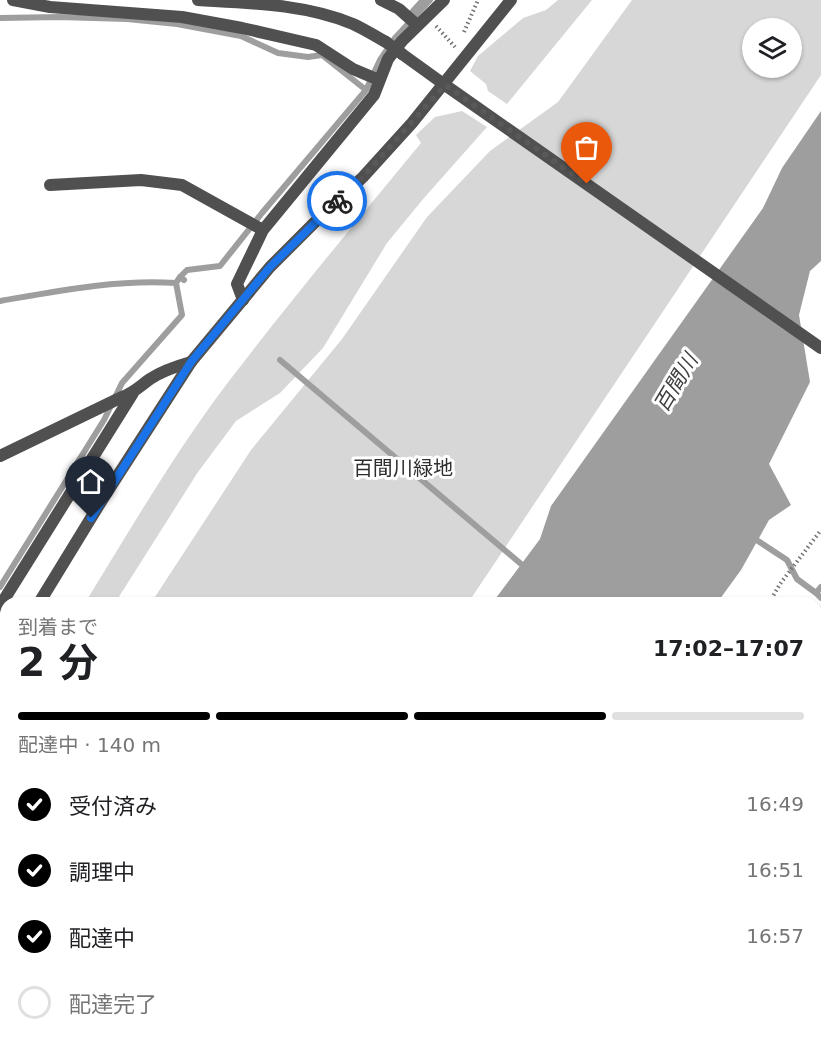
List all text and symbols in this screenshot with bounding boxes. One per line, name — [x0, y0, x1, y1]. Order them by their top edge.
map controls — [742, 18, 802, 78]
button: layers — [742, 18, 802, 78]
pin — [561, 122, 612, 184]
icon: bag — [570, 131, 603, 164]
courier — [307, 171, 367, 231]
icon: bike — [321, 185, 354, 218]
water label: 百間川 — [649, 348, 704, 416]
pin — [65, 456, 116, 518]
park label: 百間川緑地 — [353, 456, 453, 480]
icon: home — [74, 465, 107, 498]
text: 到着まで — [18, 615, 98, 639]
text: 17:02–17:07 — [653, 636, 804, 661]
text: 2 分 — [18, 640, 98, 685]
text: 配達中 · 140 m — [18, 733, 161, 757]
icon: check — [18, 788, 51, 821]
text: 16:49 — [746, 792, 804, 816]
text: 受付済み — [69, 794, 157, 819]
icon: check — [18, 854, 51, 887]
text: 16:51 — [746, 858, 804, 882]
text: 調理中 — [69, 860, 135, 885]
icon: check — [18, 920, 51, 953]
text: 16:57 — [746, 924, 804, 948]
text: 配達中 — [69, 926, 135, 951]
text: 配達完了 — [69, 992, 157, 1017]

